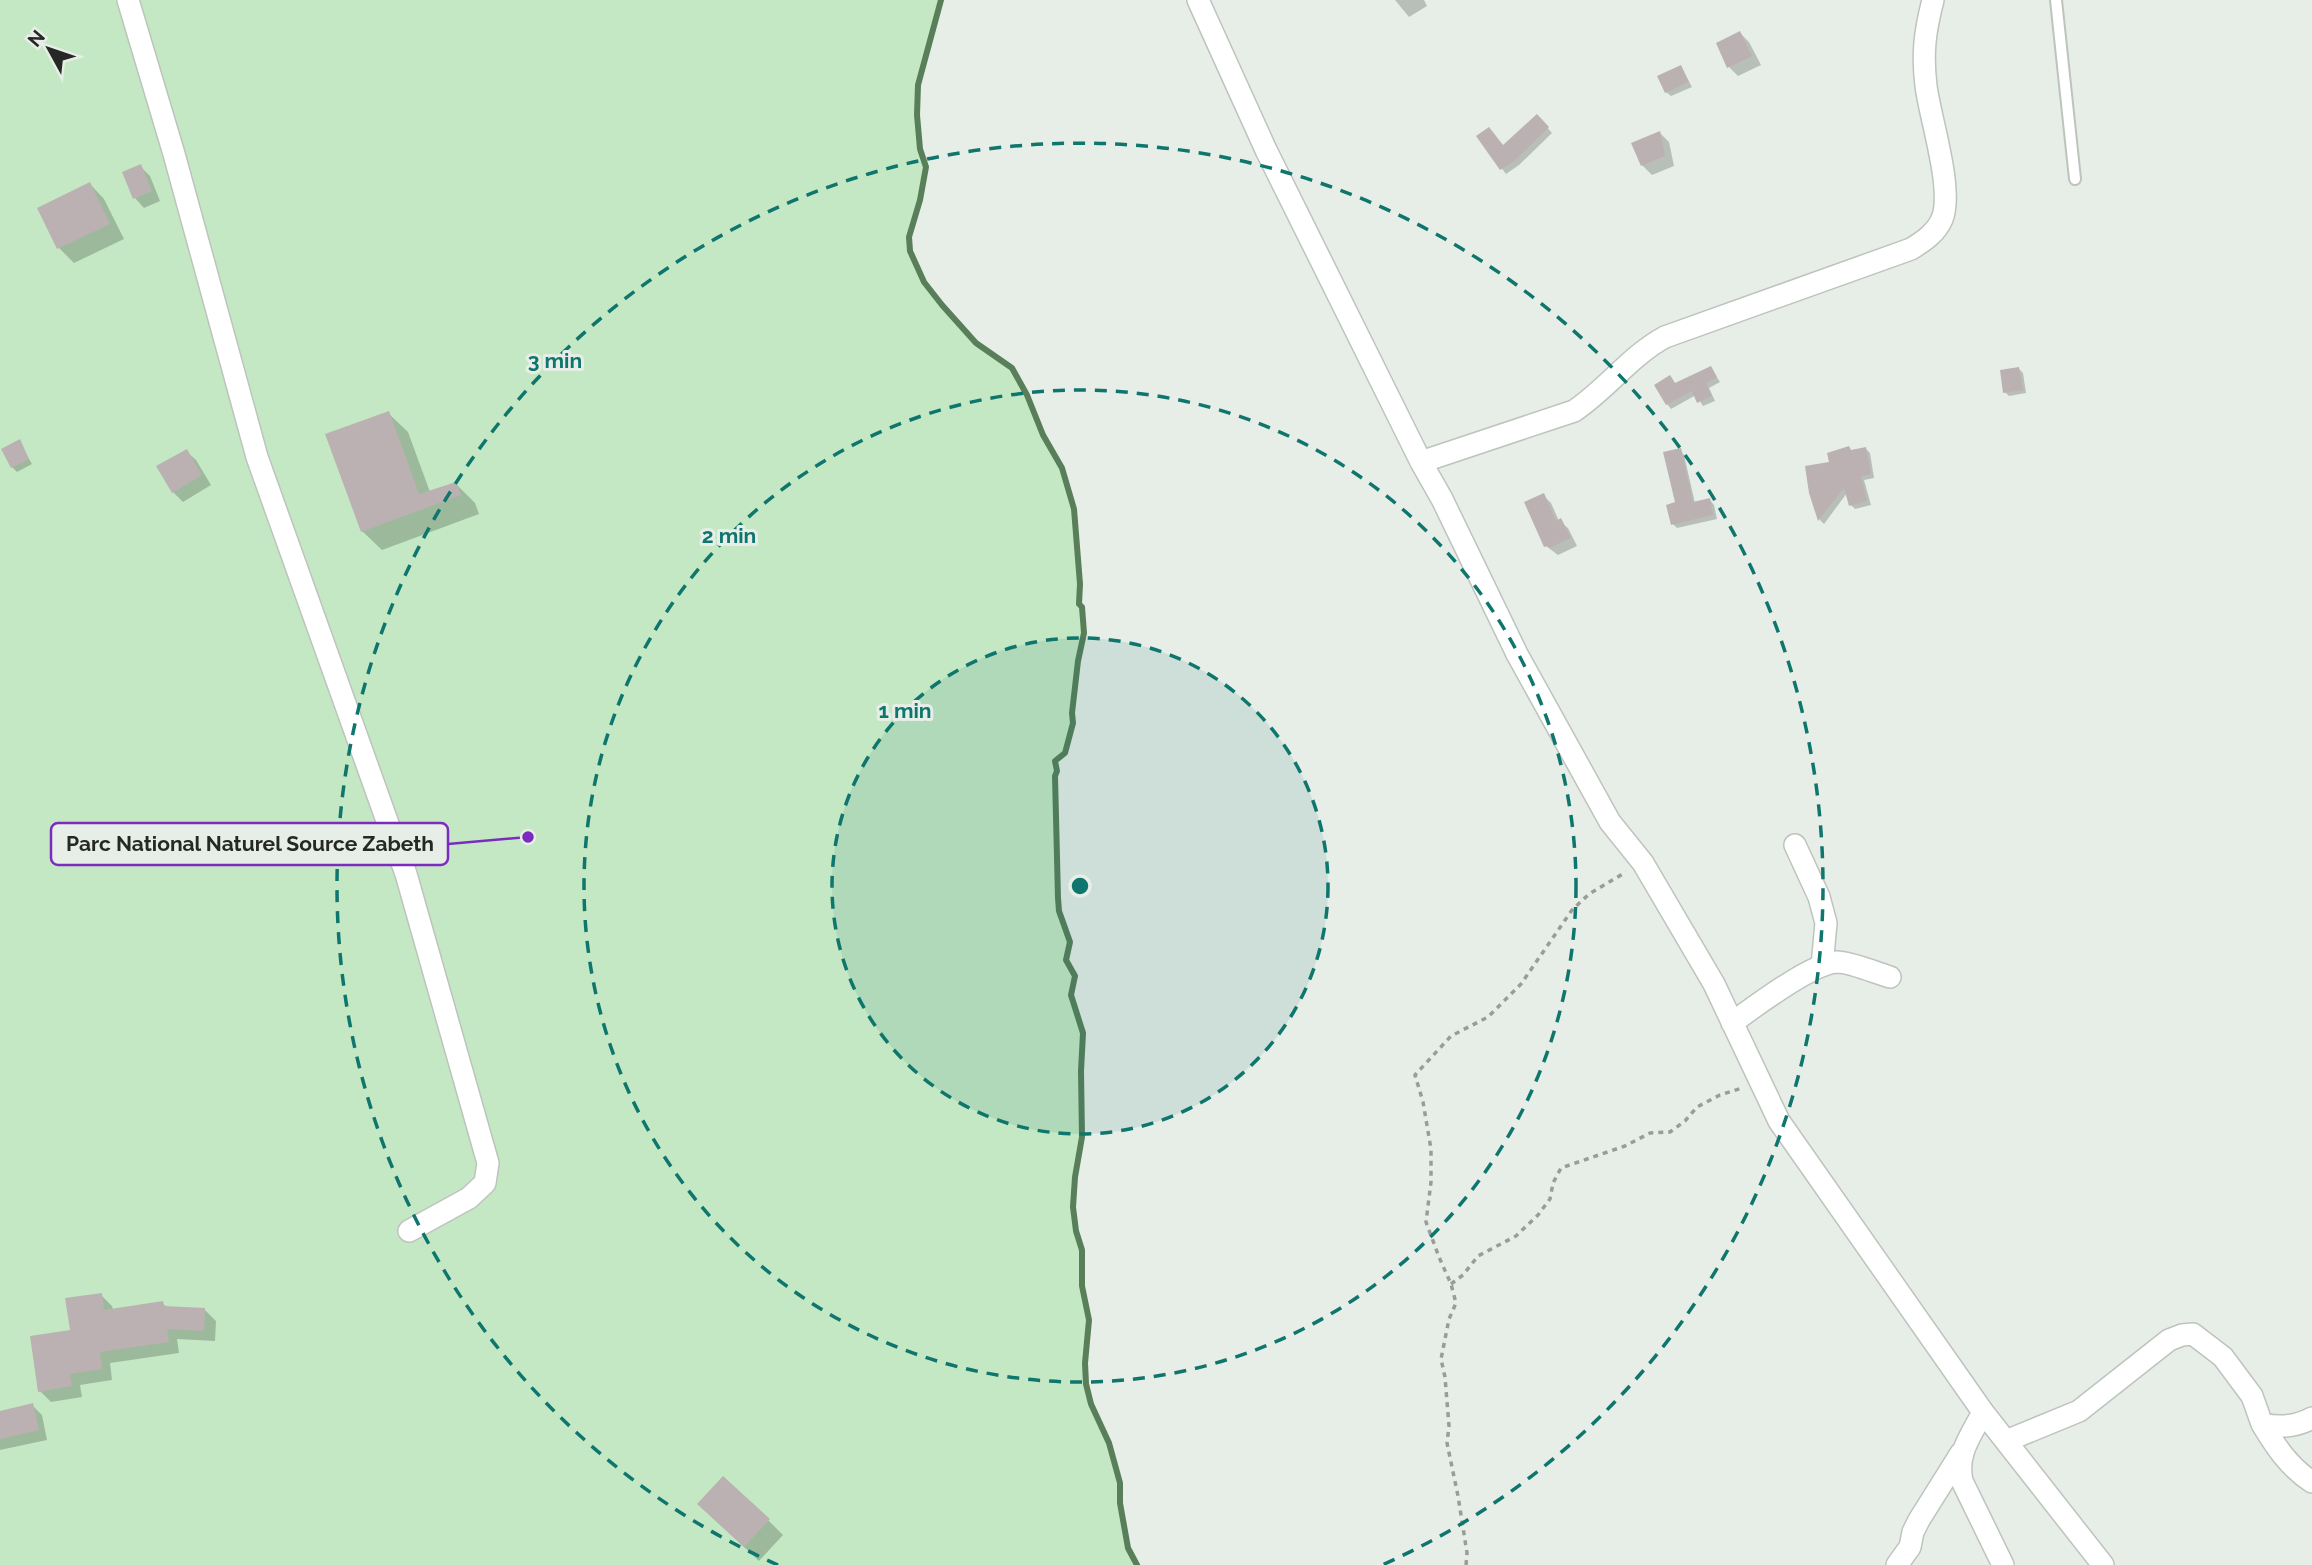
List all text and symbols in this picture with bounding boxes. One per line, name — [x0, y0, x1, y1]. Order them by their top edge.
north arrow — [14, 14, 84, 84]
text: N — [23, 25, 49, 51]
text: 3 min — [528, 348, 582, 373]
text: 2 min — [702, 523, 756, 548]
text: 1 min — [878, 698, 932, 723]
callout: Parc National Naturel Source Zabeth — [51, 823, 448, 865]
text: Parc National Naturel Source Zabeth — [66, 831, 434, 856]
centre of rings — [1068, 874, 1092, 898]

